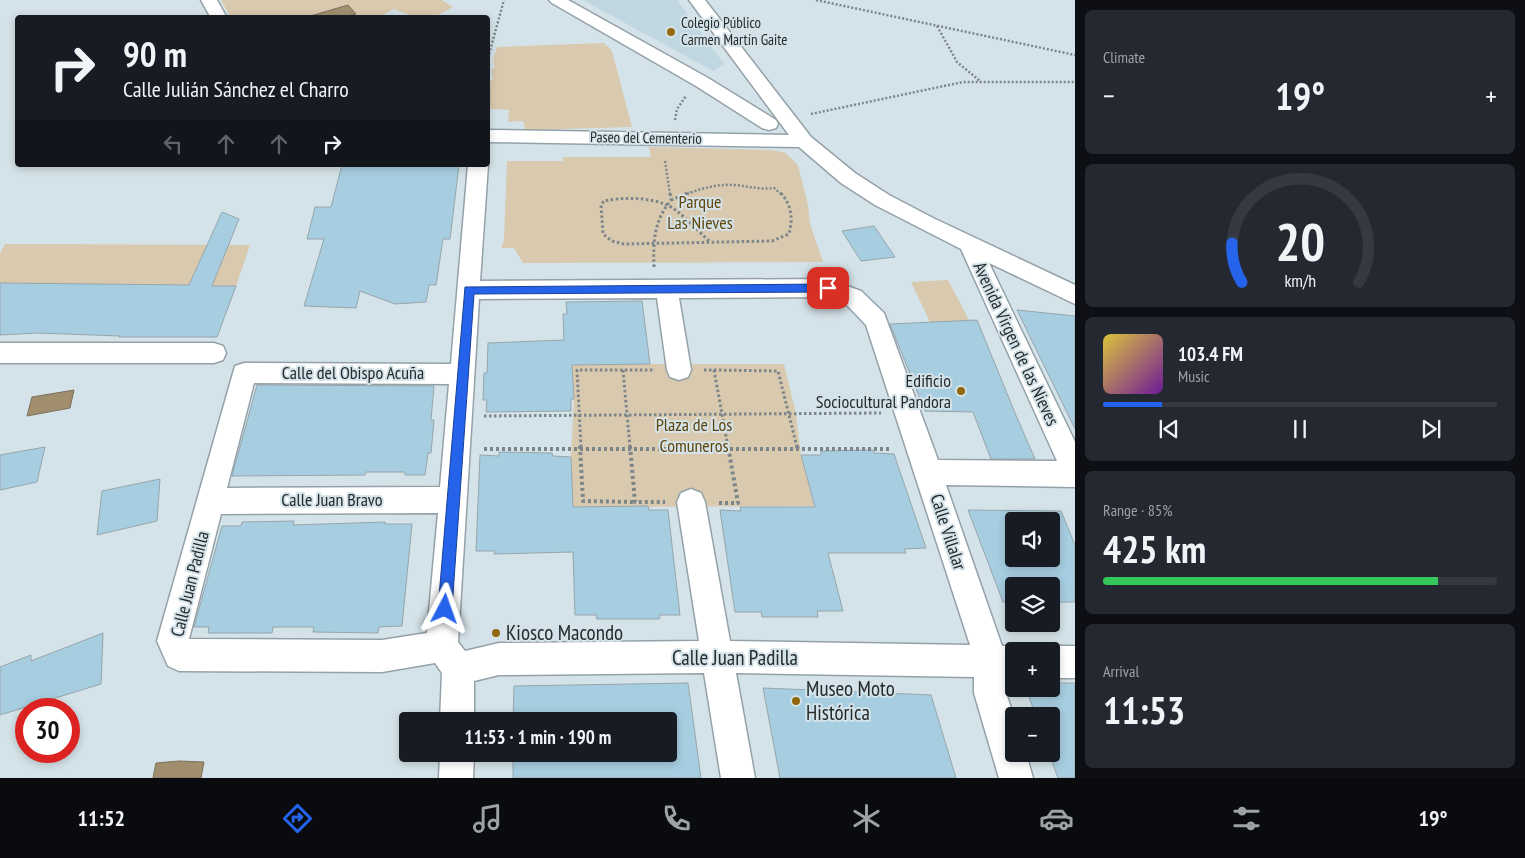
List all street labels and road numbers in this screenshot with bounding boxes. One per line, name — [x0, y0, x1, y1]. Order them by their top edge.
street label: Paseo del Cementerio — [590, 127, 702, 148]
street label: Avenida Virgen de las Nieves — [968, 258, 1065, 429]
street label: Calle del Obispo Acuña — [282, 361, 424, 384]
street label: Calle Juan Bravo — [281, 488, 383, 511]
street label: Calle Villalar — [925, 491, 972, 573]
street label: Calle Juan Padilla — [165, 529, 214, 639]
street label: Calle Juan Padilla — [672, 644, 798, 671]

